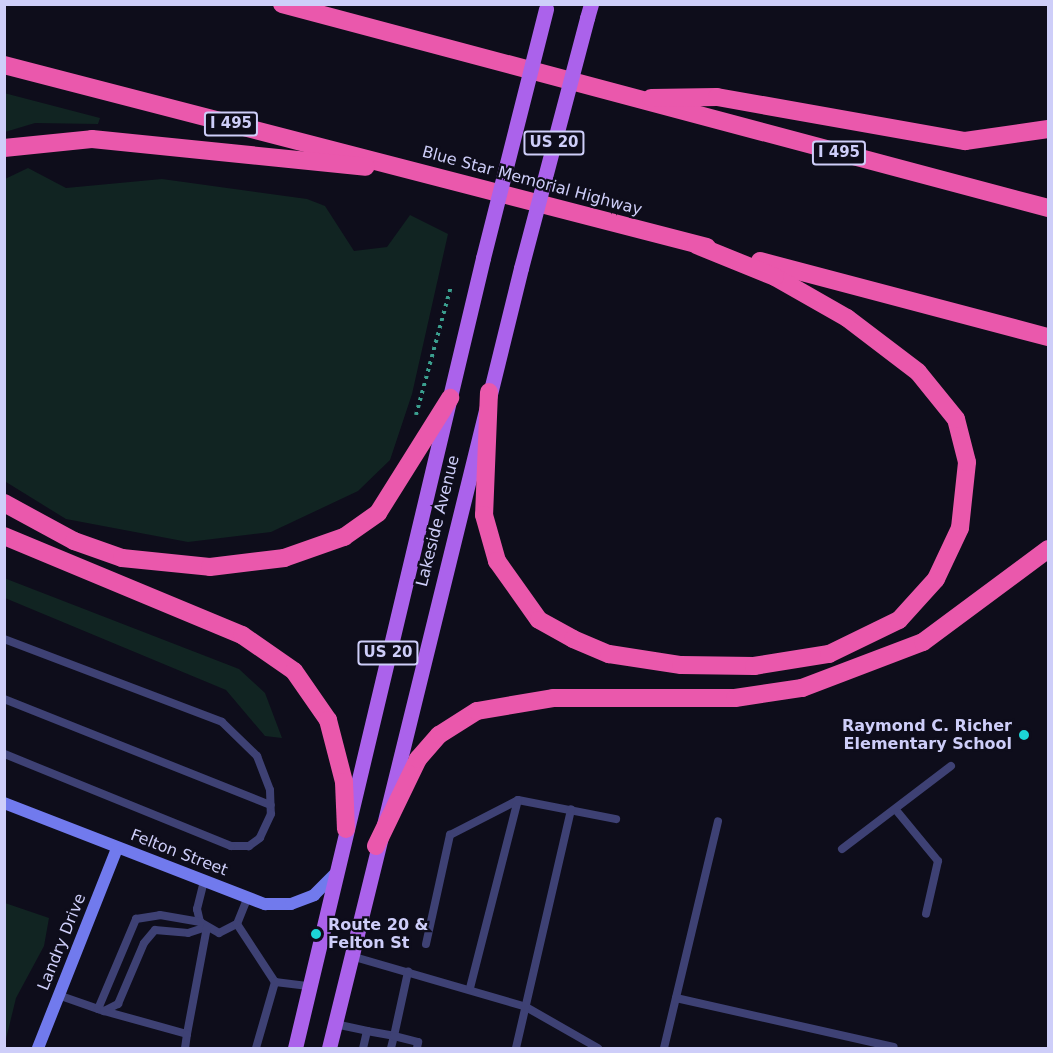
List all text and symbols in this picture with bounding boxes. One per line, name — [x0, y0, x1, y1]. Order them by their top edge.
road number: I 495 — [202, 112, 260, 136]
road number: US 20 — [522, 131, 586, 155]
road number: I 495 — [810, 141, 868, 165]
street label: Blue Star Memorial Highway — [420, 142, 644, 220]
street label: Lakeside Avenue — [412, 453, 464, 589]
road number: US 20 — [356, 641, 420, 665]
place label: Raymond C. Richer Elementary School — [842, 716, 1012, 754]
marker: Raymond C. Richer Elementary School — [1017, 728, 1031, 742]
street label: Felton Street — [128, 826, 230, 880]
street label: Landry Drive — [34, 891, 90, 993]
place label: Route 20 & Felton St — [328, 915, 429, 953]
marker: Route 20 & Felton St — [309, 927, 323, 941]

